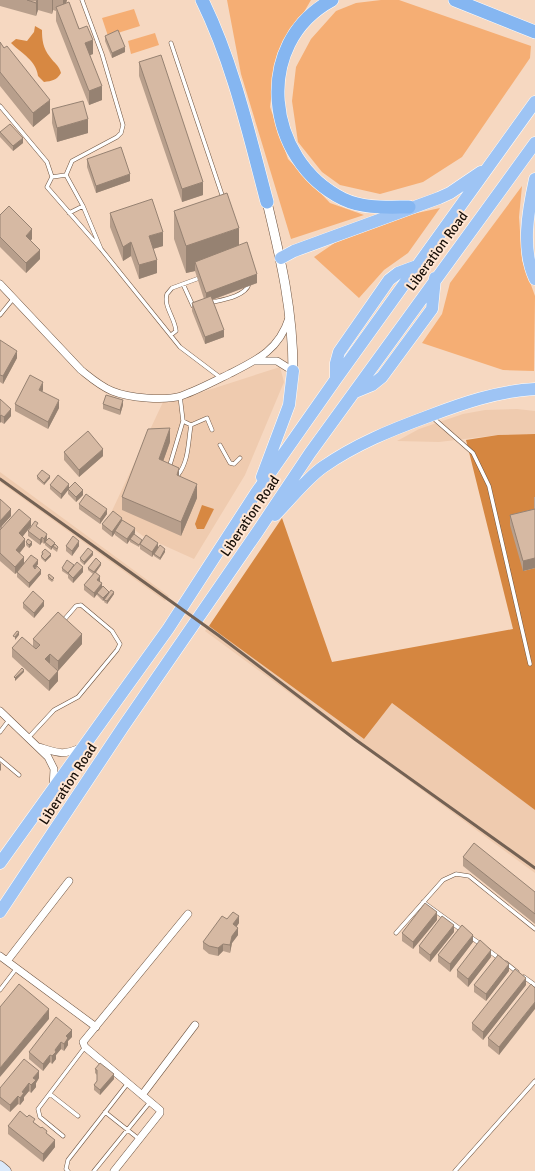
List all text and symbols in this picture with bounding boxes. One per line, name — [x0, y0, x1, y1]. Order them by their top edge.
street label: Liberation Road — [402, 208, 472, 294]
street label: Liberation Road — [217, 472, 283, 560]
street label: Liberation Road — [35, 740, 101, 828]

